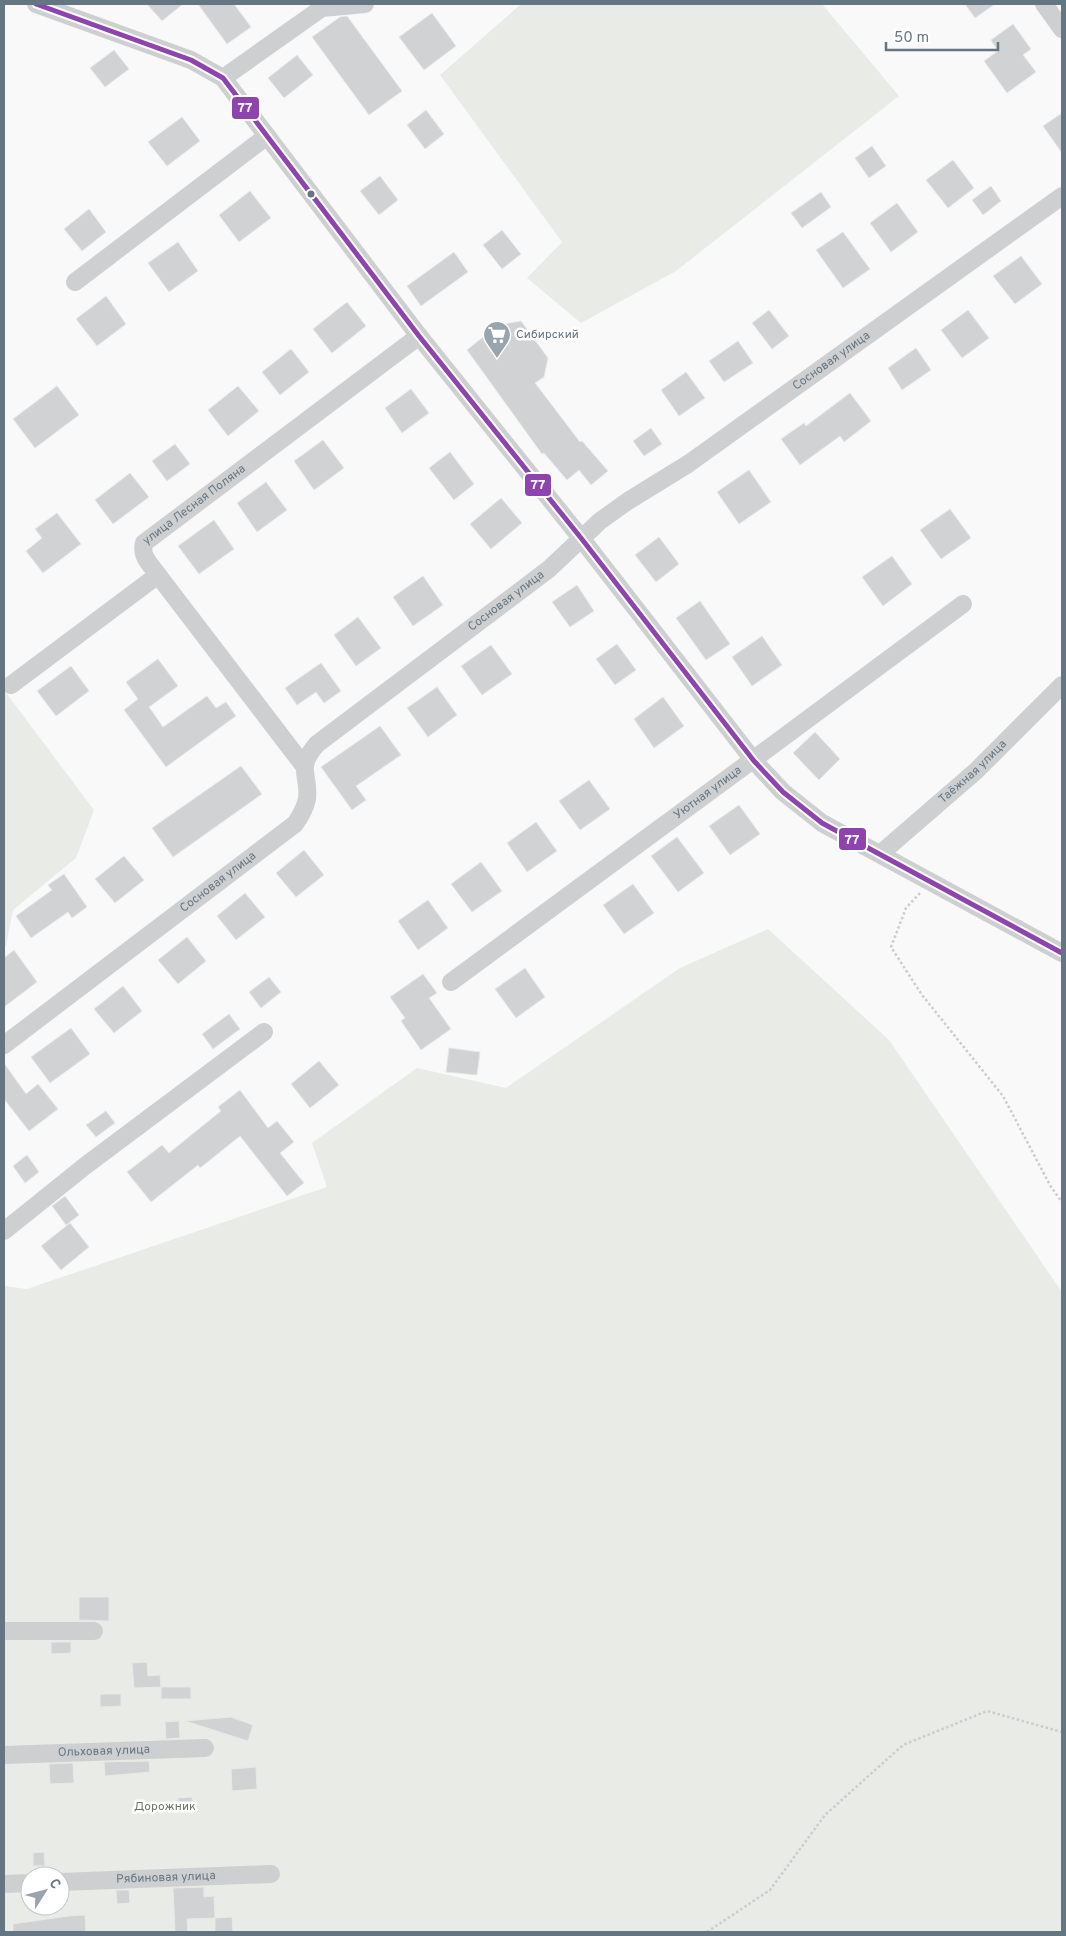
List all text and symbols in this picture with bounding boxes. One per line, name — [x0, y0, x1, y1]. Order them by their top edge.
scale bar — [886, 20, 998, 52]
text: 50 m — [894, 29, 929, 48]
line badge: 77 — [231, 96, 260, 120]
text: 77 — [238, 100, 253, 117]
unlabelled marker — [306, 189, 316, 199]
supermarket icon: Сибирский — [482, 320, 512, 359]
place label: Сибирский — [516, 327, 579, 343]
street label: Сосновая улица — [790, 328, 874, 394]
street label: улица Лесная Поляна — [140, 461, 249, 549]
line badge: 77 — [524, 473, 552, 497]
text: 77 — [531, 477, 546, 494]
street label: Сосновая улица — [465, 567, 548, 635]
street label: Таёжная улица — [936, 737, 1010, 807]
street label: Уютная улица — [671, 763, 745, 823]
line badge: 77 — [838, 827, 867, 851]
text: 77 — [845, 832, 860, 849]
street label: Сосновая улица — [177, 848, 260, 916]
street label: Ольховая улица — [58, 1742, 150, 1761]
park label: Дорожник — [134, 1799, 196, 1815]
north arrow — [20, 1866, 70, 1916]
street label: Рябиновая улица — [116, 1868, 216, 1888]
text: С — [45, 1876, 64, 1893]

